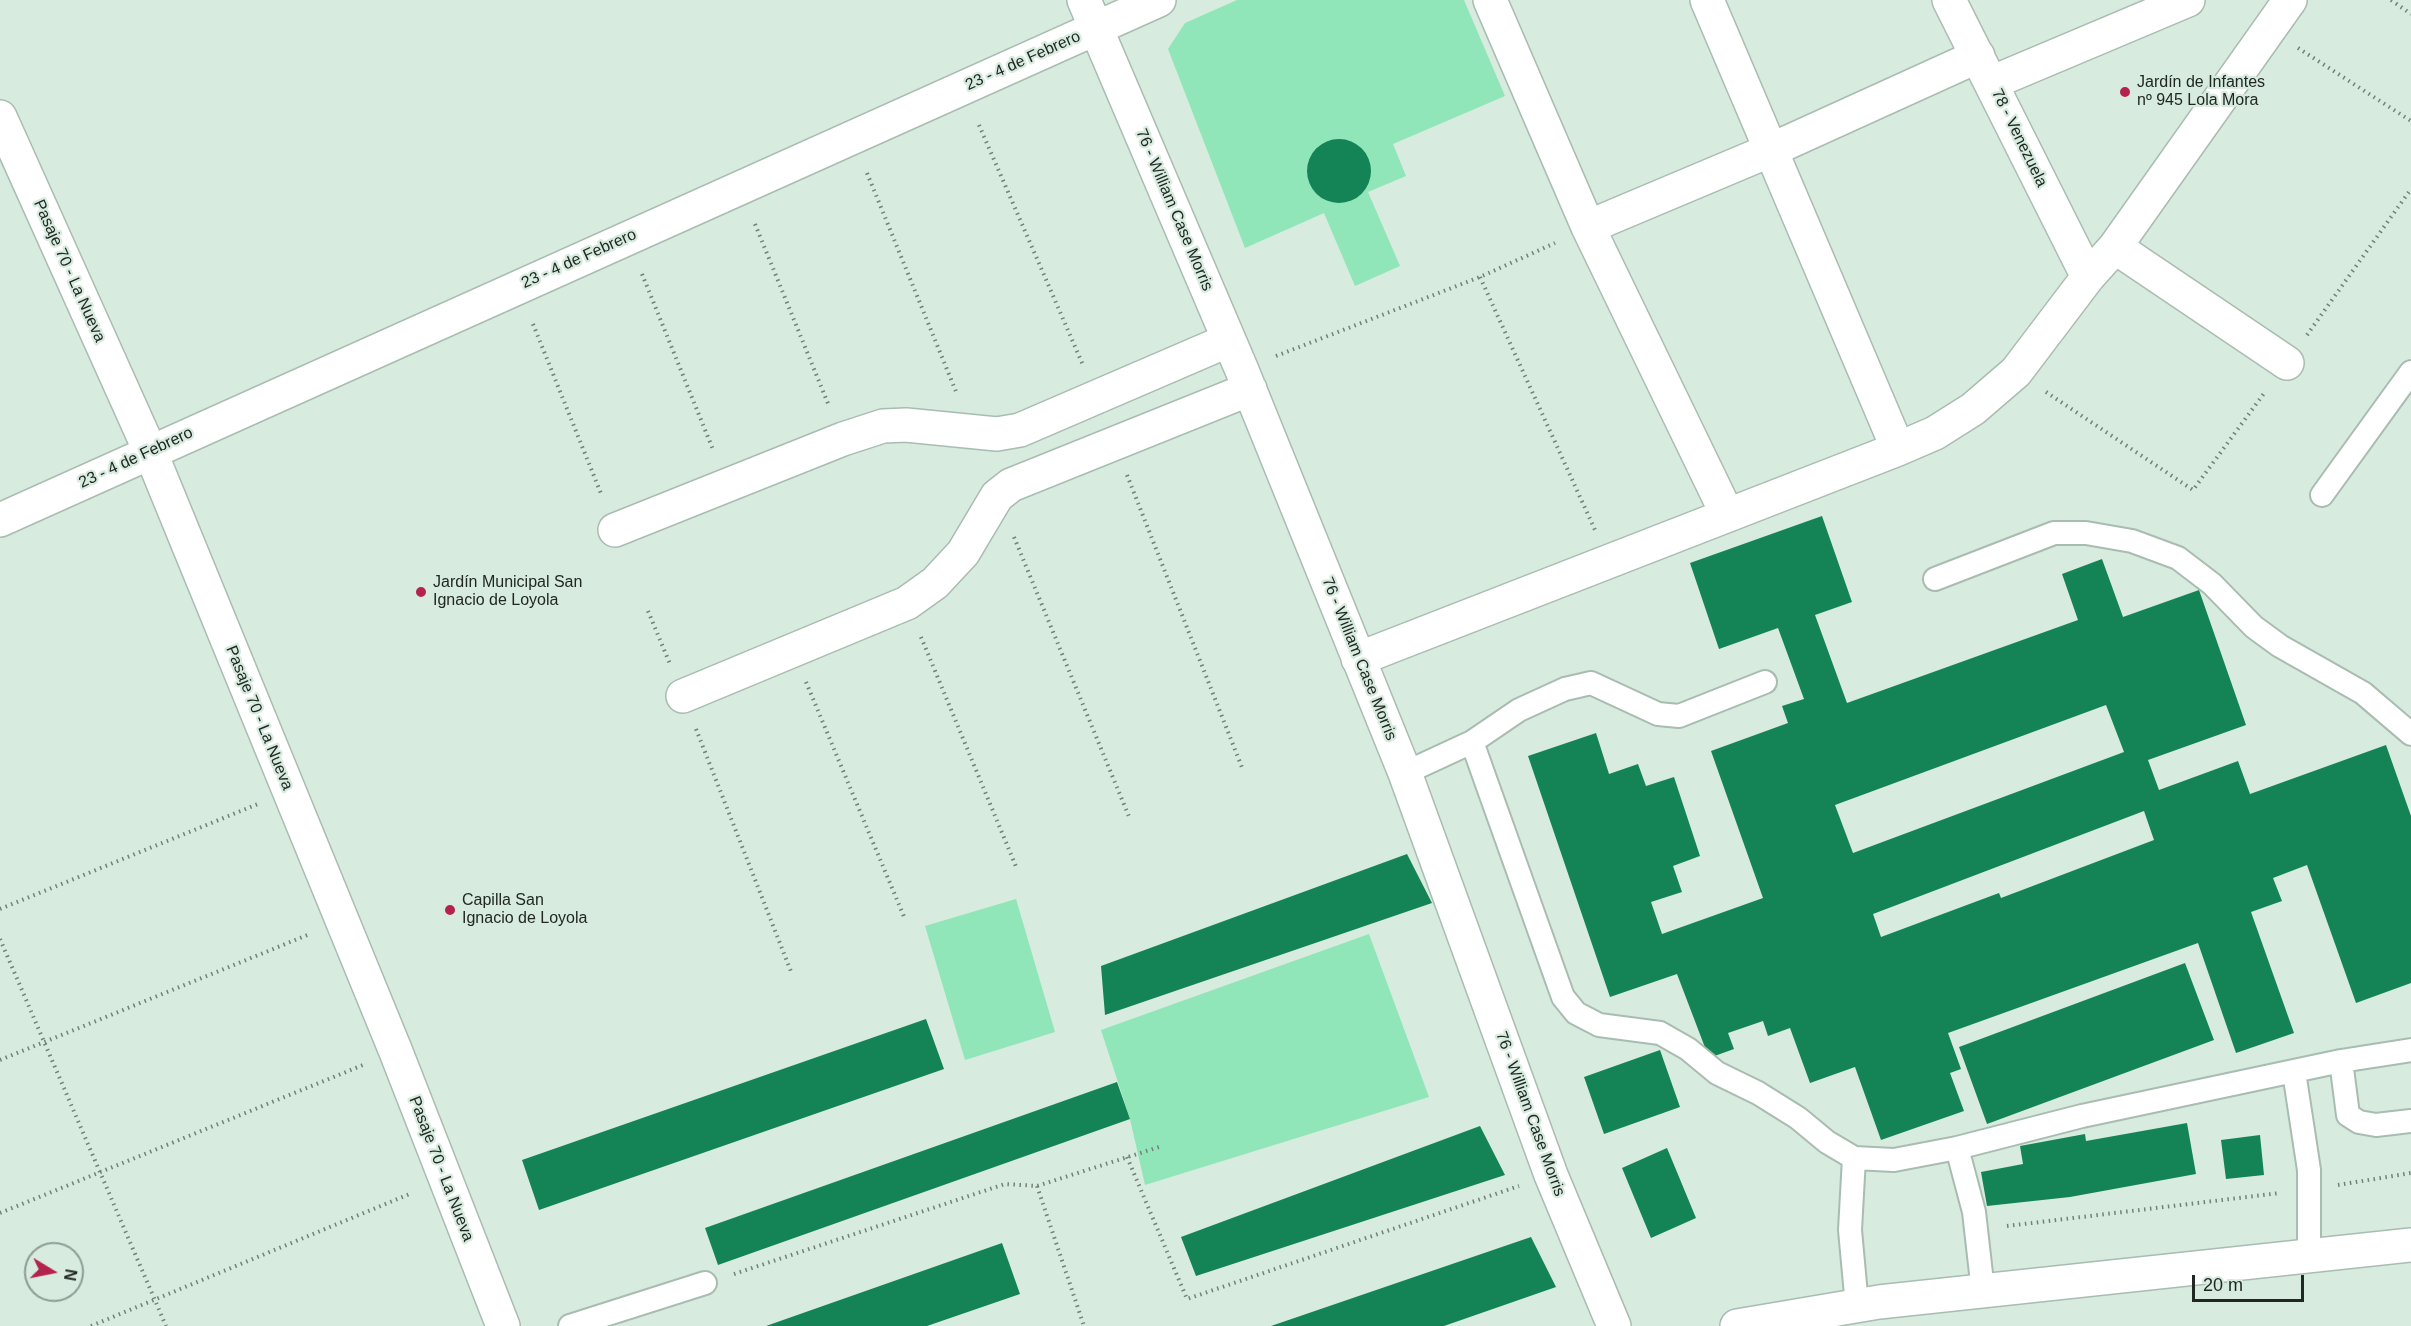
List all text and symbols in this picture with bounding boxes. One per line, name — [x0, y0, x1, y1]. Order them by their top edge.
street label: 23 - 4 de Febrero — [963, 27, 1083, 95]
place label: Jardín de Infantes nº 945 Lola Mora — [2137, 73, 2265, 111]
marker: Jardín de Infantes nº 945 Lola Mora — [2118, 85, 2132, 99]
street label: 78 - Venezuela — [1987, 86, 2051, 190]
street label: 76 - William Case Morris — [1131, 126, 1217, 294]
street label: Pasaje 70 - La Nueva — [29, 197, 109, 345]
street label: 23 - 4 de Febrero — [519, 225, 639, 293]
street label: 23 - 4 de Febrero — [76, 423, 196, 493]
place label: Jardín Municipal San Ignacio de Loyola — [433, 573, 582, 611]
street label: 76 - William Case Morris — [1317, 575, 1401, 743]
marker: Jardín Municipal San Ignacio de Loyola — [414, 585, 428, 599]
street label: Pasaje 70 - La Nueva — [221, 643, 297, 793]
place label: Capilla San Ignacio de Loyola — [462, 891, 587, 929]
marker: Capilla San Ignacio de Loyola — [443, 903, 457, 917]
street label: 76 - William Case Morris — [1491, 1029, 1569, 1199]
street label: Pasaje 70 - La Nueva — [404, 1094, 478, 1244]
north arrow — [24, 1242, 84, 1302]
scale bar — [2195, 1263, 2308, 1301]
text: N — [61, 1268, 80, 1282]
text: 20 m — [2203, 1275, 2243, 1295]

